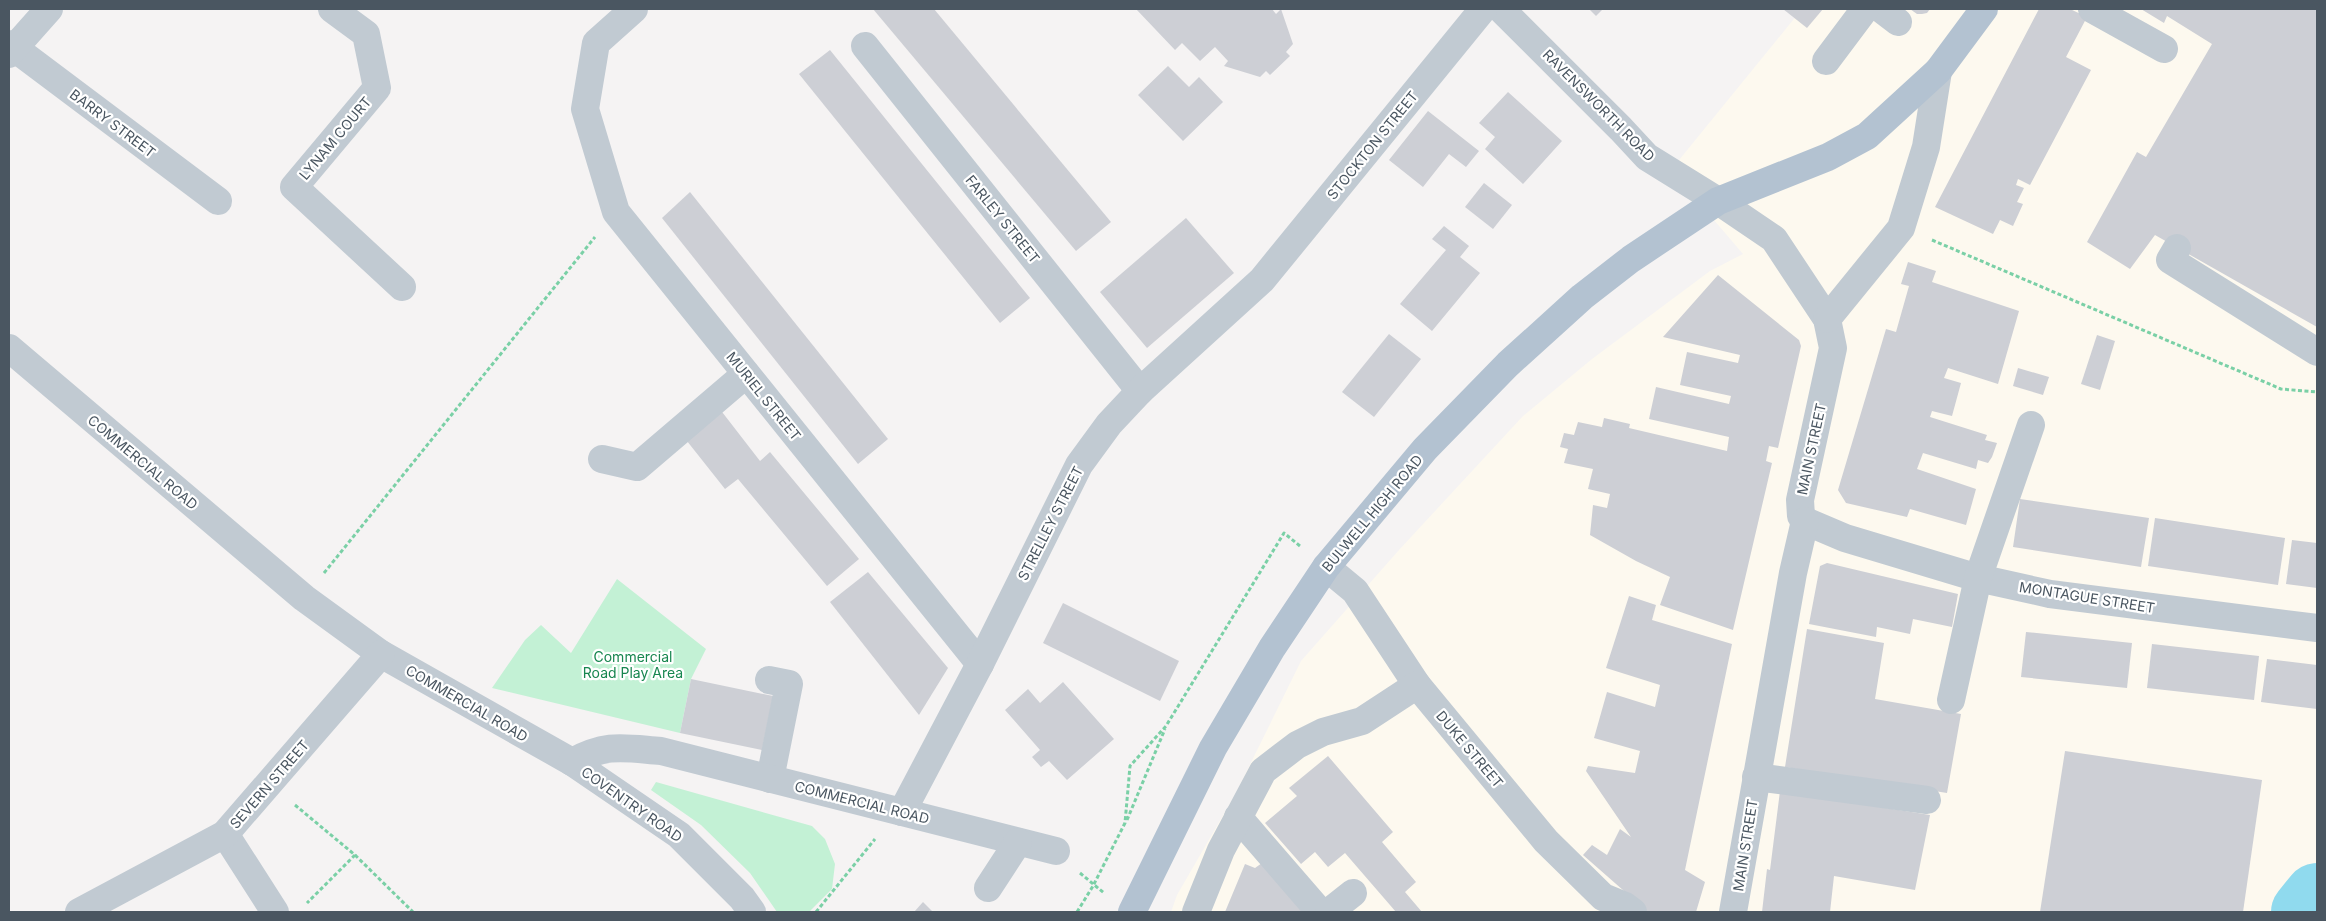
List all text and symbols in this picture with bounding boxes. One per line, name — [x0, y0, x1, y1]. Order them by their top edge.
street label: RAVENSWORTH ROAD — [1540, 46, 1658, 164]
street label: BARRY STREET — [67, 85, 159, 161]
street label: STOCKTON STREET — [1323, 87, 1421, 203]
street label: LYNAM COURT — [295, 93, 375, 183]
street label: FARLEY STREET — [962, 172, 1044, 266]
street label: MURIEL STREET — [723, 348, 805, 444]
street label: MAIN STREET — [1793, 402, 1829, 496]
street label: COMMERCIAL ROAD — [85, 411, 201, 513]
street label: BULWELL HIGH ROAD — [1318, 451, 1426, 575]
street label: STRELLEY STREET — [1014, 463, 1086, 583]
street label: MONTAGUE STREET — [2018, 578, 2156, 616]
park label: Commercial Road Play Area — [583, 648, 683, 681]
street label: COMMERCIAL ROAD — [403, 661, 531, 745]
street label: DUKE STREET — [1433, 707, 1507, 791]
street label: SEVERN STREET — [226, 736, 312, 832]
street label: COVENTRY ROAD — [578, 763, 686, 845]
street label: COMMERCIAL ROAD — [793, 777, 931, 827]
street label: MAIN STREET — [1729, 798, 1761, 892]

